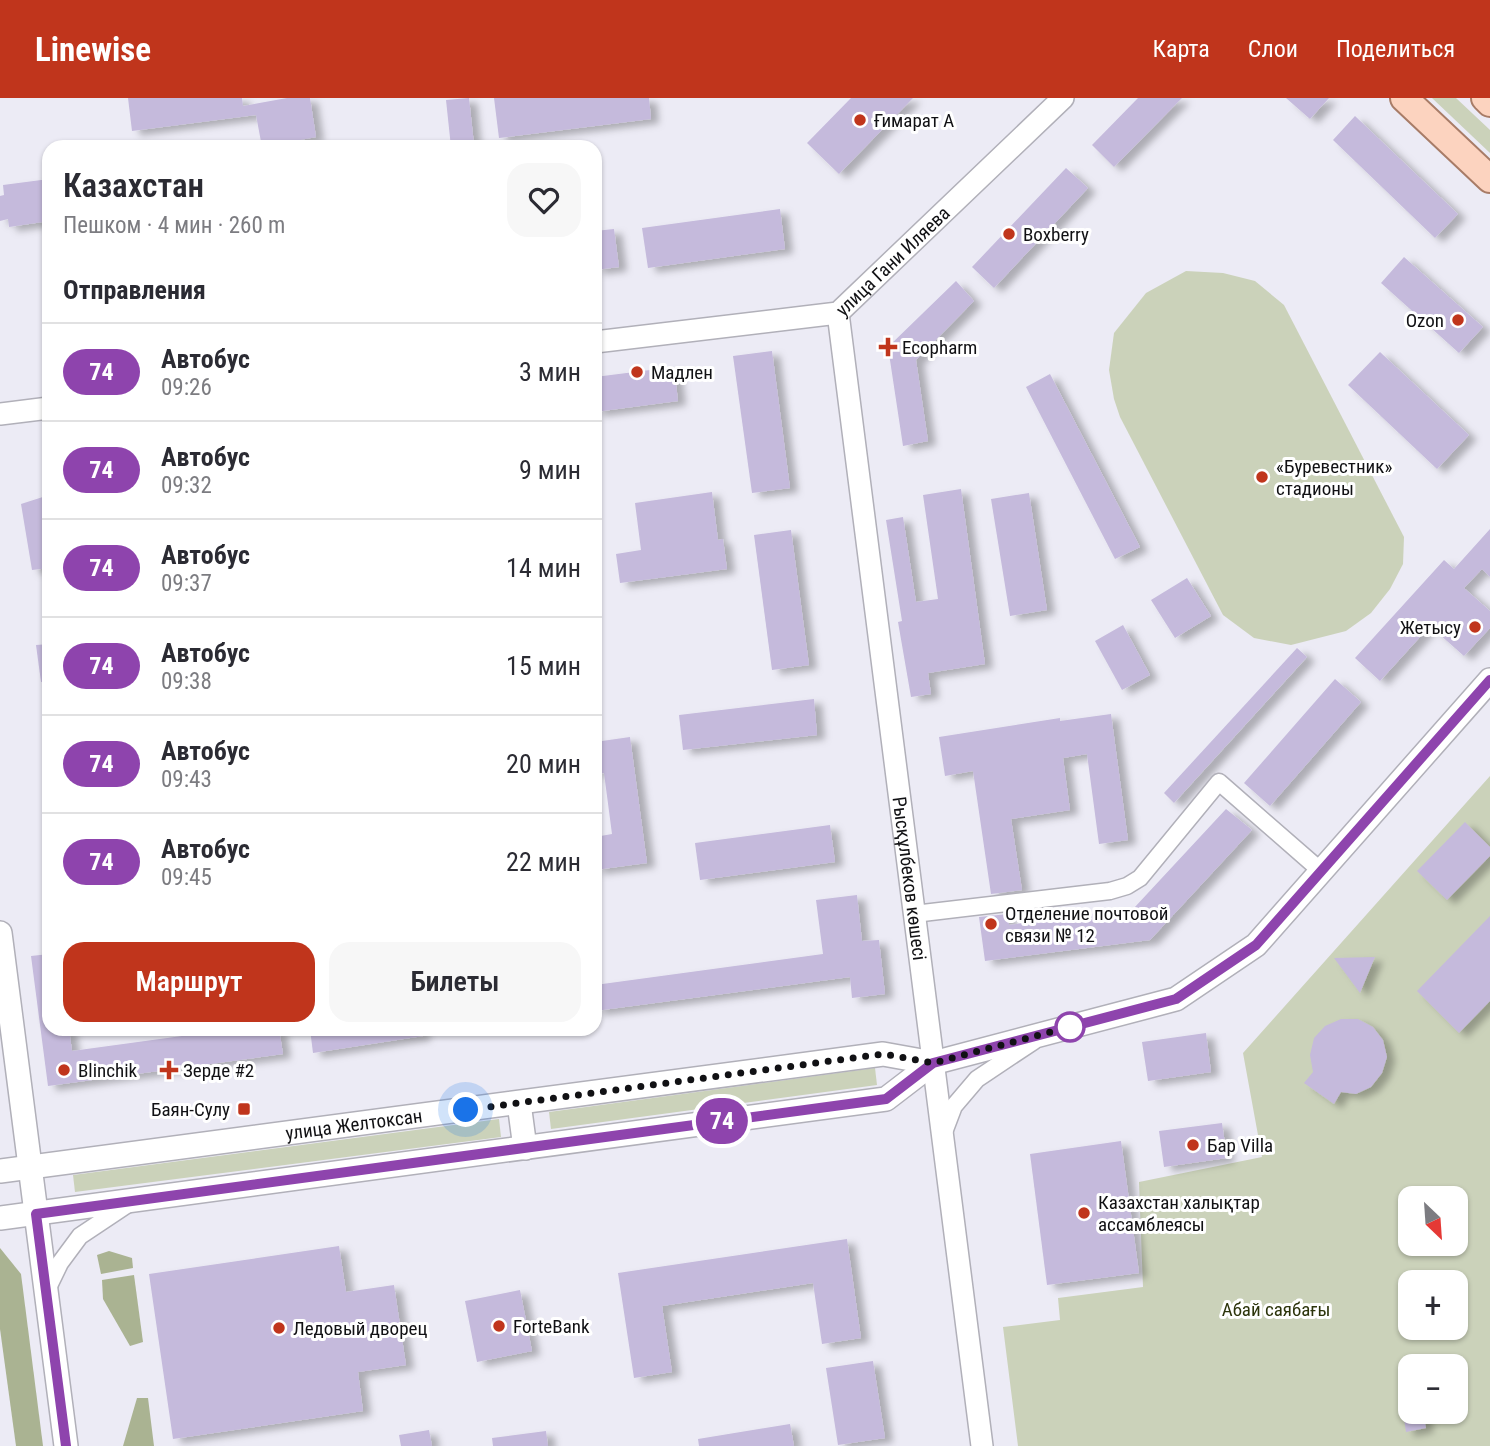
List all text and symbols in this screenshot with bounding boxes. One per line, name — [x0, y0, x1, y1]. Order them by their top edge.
text: Linewise — [35, 30, 151, 69]
text: Карта — [1152, 35, 1210, 63]
text: Слои — [1248, 35, 1298, 63]
text: Поделиться — [1336, 35, 1455, 63]
place label: Ғимарат А — [874, 109, 954, 132]
marker: Ғимарат А — [852, 112, 868, 128]
button: heart — [507, 163, 581, 237]
text: Казахстан — [63, 166, 204, 205]
street label: улица Гани Иляева — [831, 202, 955, 321]
text: Пешком · 4 мин · 260 m — [63, 212, 285, 239]
place label: Boxberry — [1023, 223, 1089, 246]
marker: Boxberry — [1001, 226, 1017, 242]
text: Отправления — [63, 275, 206, 305]
place label: Ozon — [1406, 309, 1444, 332]
marker: Ozon — [1450, 312, 1466, 328]
place label: Ecopharm — [902, 336, 977, 359]
marker: Ecopharm — [880, 339, 896, 355]
text: Автобус — [161, 344, 250, 374]
text: 3 мин — [519, 357, 581, 387]
text: 74 — [89, 358, 114, 386]
place label: Мадлен — [651, 361, 713, 384]
marker: Мадлен — [629, 364, 645, 380]
text: 09:26 — [161, 374, 212, 401]
text: Автобус — [161, 442, 250, 472]
text: 9 мин — [519, 455, 581, 485]
place label: «Буревестник» стадионы — [1276, 455, 1392, 500]
text: 74 — [89, 456, 114, 484]
marker: «Буревестник» стадионы — [1254, 469, 1270, 485]
text: 09:32 — [161, 472, 212, 499]
text: Автобус — [161, 540, 250, 570]
text: 14 мин — [506, 553, 581, 583]
text: 74 — [89, 554, 114, 582]
text: 09:37 — [161, 570, 212, 597]
place label: Жетысу — [1400, 616, 1461, 639]
marker: Жетысу — [1467, 619, 1483, 635]
text: Автобус — [161, 638, 250, 668]
text: 15 мин — [506, 651, 581, 681]
text: 74 — [89, 652, 114, 680]
text: 09:38 — [161, 668, 212, 695]
text: Автобус — [161, 736, 250, 766]
text: 20 мин — [506, 749, 581, 779]
text: 74 — [89, 750, 114, 778]
text: 09:43 — [161, 766, 212, 793]
street label: Рысқұлбеков көшесі — [888, 795, 931, 962]
text: Автобус — [161, 834, 250, 864]
text: 22 мин — [506, 847, 581, 877]
text: 74 — [89, 848, 114, 876]
text: 09:45 — [161, 864, 212, 891]
place label: Отделение почтовой связи № 12 — [1005, 902, 1168, 947]
marker: Отделение почтовой связи № 12 — [983, 916, 999, 932]
button: Маршрут — [63, 942, 315, 1022]
button: Билеты — [329, 942, 581, 1022]
unlabelled marker — [1055, 1012, 1085, 1042]
place label: Blinchik — [78, 1059, 138, 1082]
place label: Зерде #2 — [183, 1059, 254, 1082]
marker: Blinchik — [56, 1062, 72, 1078]
marker: Зерде #2 — [161, 1062, 177, 1078]
your location — [448, 1092, 483, 1127]
place label: Баян-Сулу — [151, 1098, 230, 1121]
line badge: 74 — [690, 1098, 754, 1144]
marker: Баян-Сулу — [236, 1101, 252, 1117]
street label: улица Желтоксан — [284, 1104, 424, 1145]
text: 74 — [710, 1107, 734, 1135]
place label: Бар Villa — [1207, 1134, 1273, 1157]
marker: Бар Villa — [1185, 1137, 1201, 1153]
north arrow — [1398, 1186, 1468, 1256]
map controls — [1398, 1186, 1468, 1424]
place label: Казахстан халықтар ассамблеясы — [1098, 1191, 1260, 1236]
marker: Казахстан халықтар ассамблеясы — [1076, 1205, 1092, 1221]
button: + — [1398, 1270, 1468, 1340]
park label: Абай саябағы — [1222, 1298, 1330, 1321]
place label: ForteBank — [513, 1315, 590, 1338]
place label: Ледовый дворец — [293, 1317, 427, 1340]
marker: ForteBank — [491, 1318, 507, 1334]
marker: Ледовый дворец — [271, 1320, 287, 1336]
button: − — [1398, 1354, 1468, 1424]

